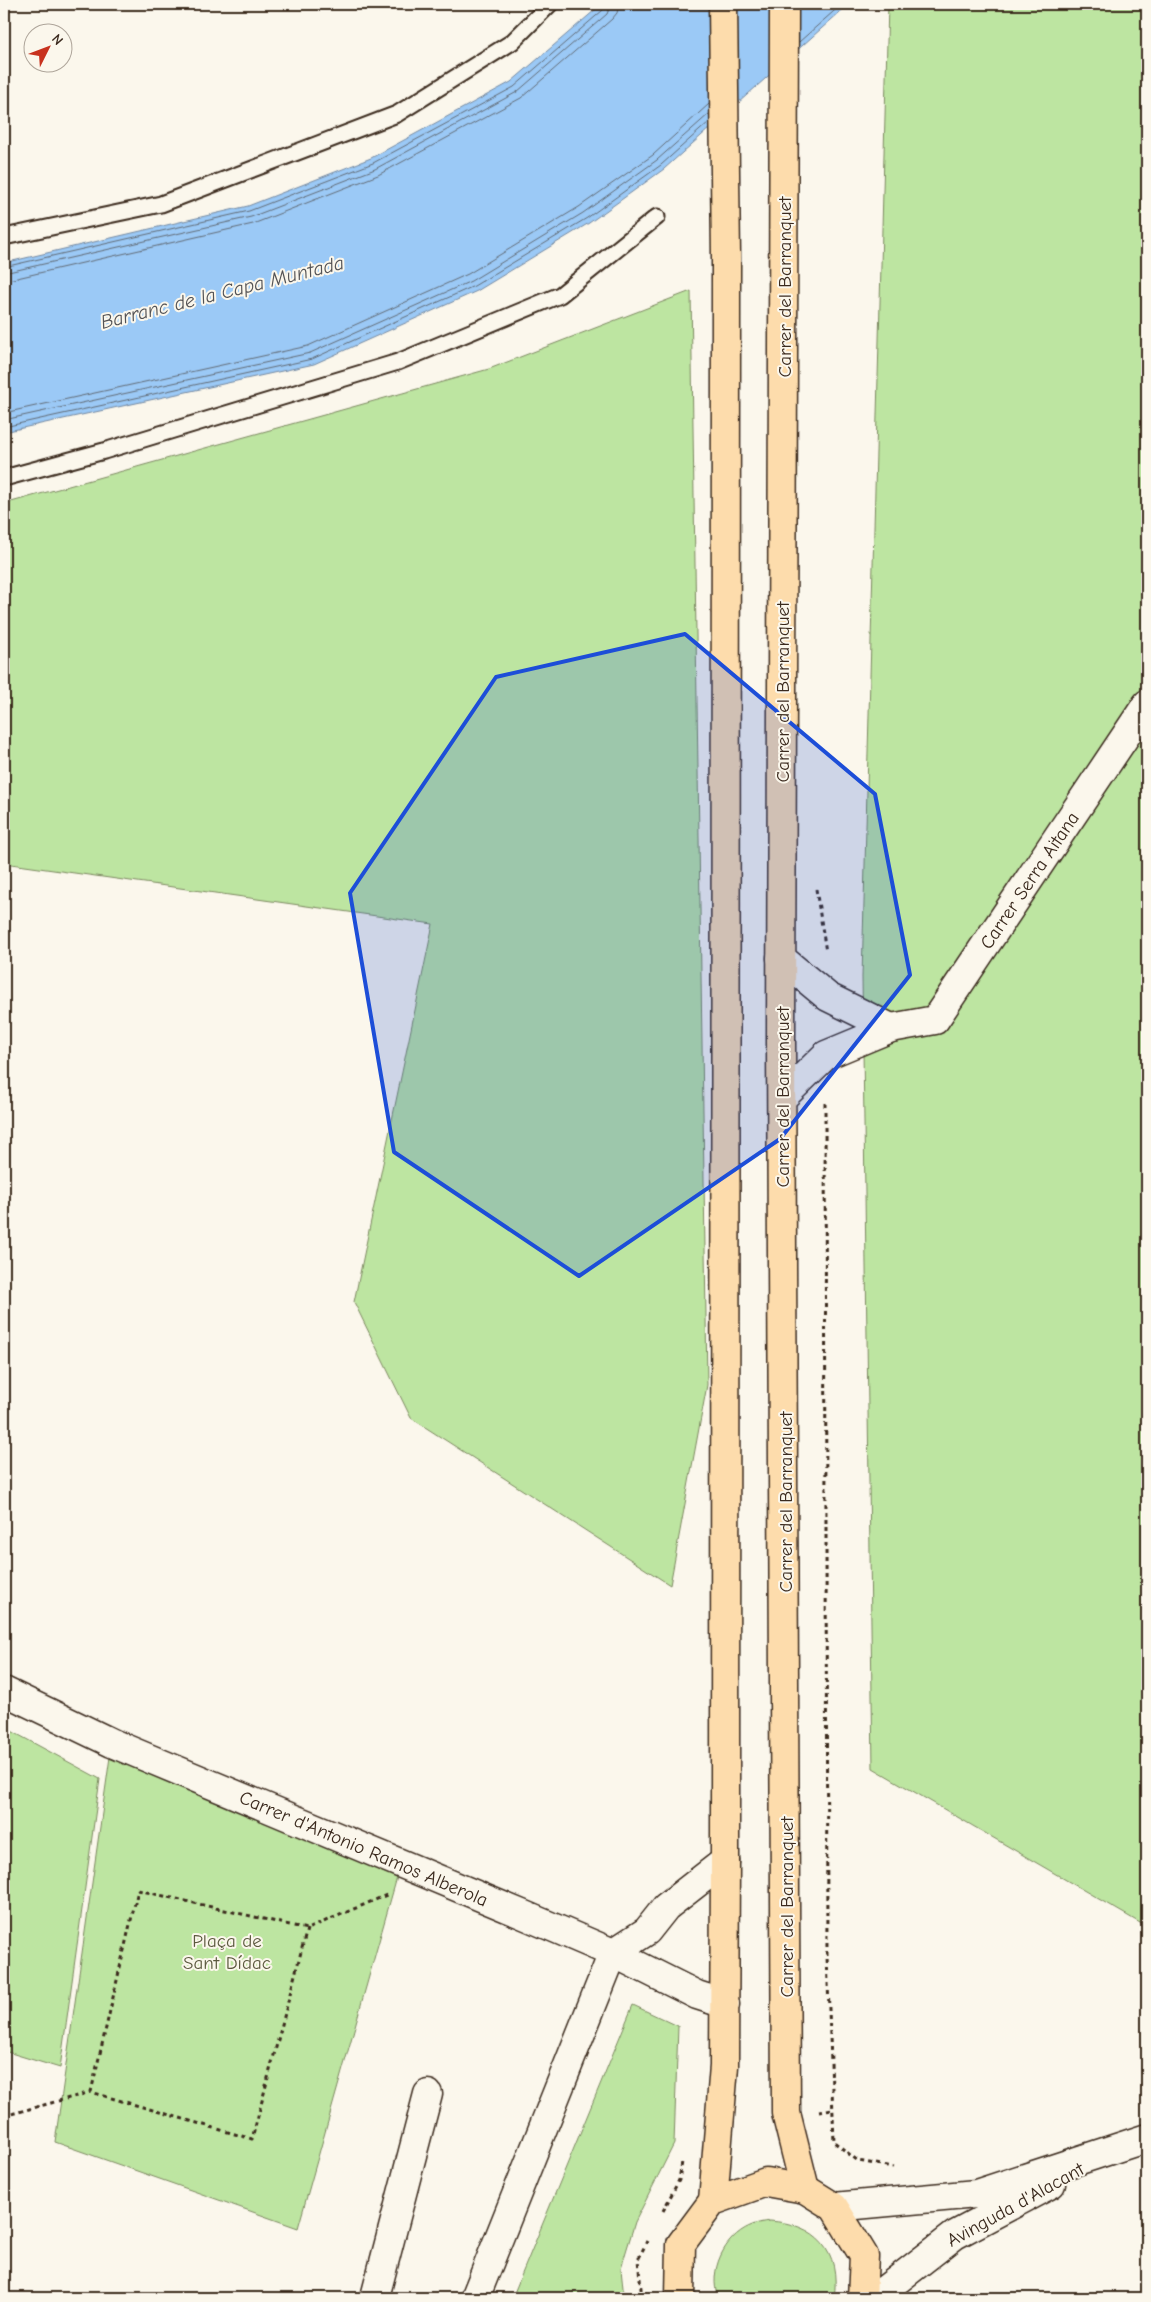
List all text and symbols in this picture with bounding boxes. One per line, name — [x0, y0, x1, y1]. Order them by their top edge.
north arrow — [22, 22, 72, 72]
text: N — [48, 31, 67, 49]
street label: Carrer del Barranquet — [774, 196, 796, 377]
water label: Barranc de la Capa Muntada — [98, 251, 346, 334]
street label: Carrer del Barranquet — [772, 601, 794, 782]
street label: Carrer Serra Aitana — [976, 808, 1084, 953]
street label: Carrer del Barranquet — [772, 1006, 794, 1187]
street label: Carrer del Barranquet — [775, 1411, 797, 1592]
street label: Carrer d'Antonio Ramos Alberola — [236, 1786, 491, 1911]
street label: Carrer del Barranquet — [776, 1816, 798, 1997]
park label: Plaça de Sant Dídac — [183, 1930, 271, 1974]
street label: Avinguda d'Alacant — [943, 2158, 1088, 2252]

